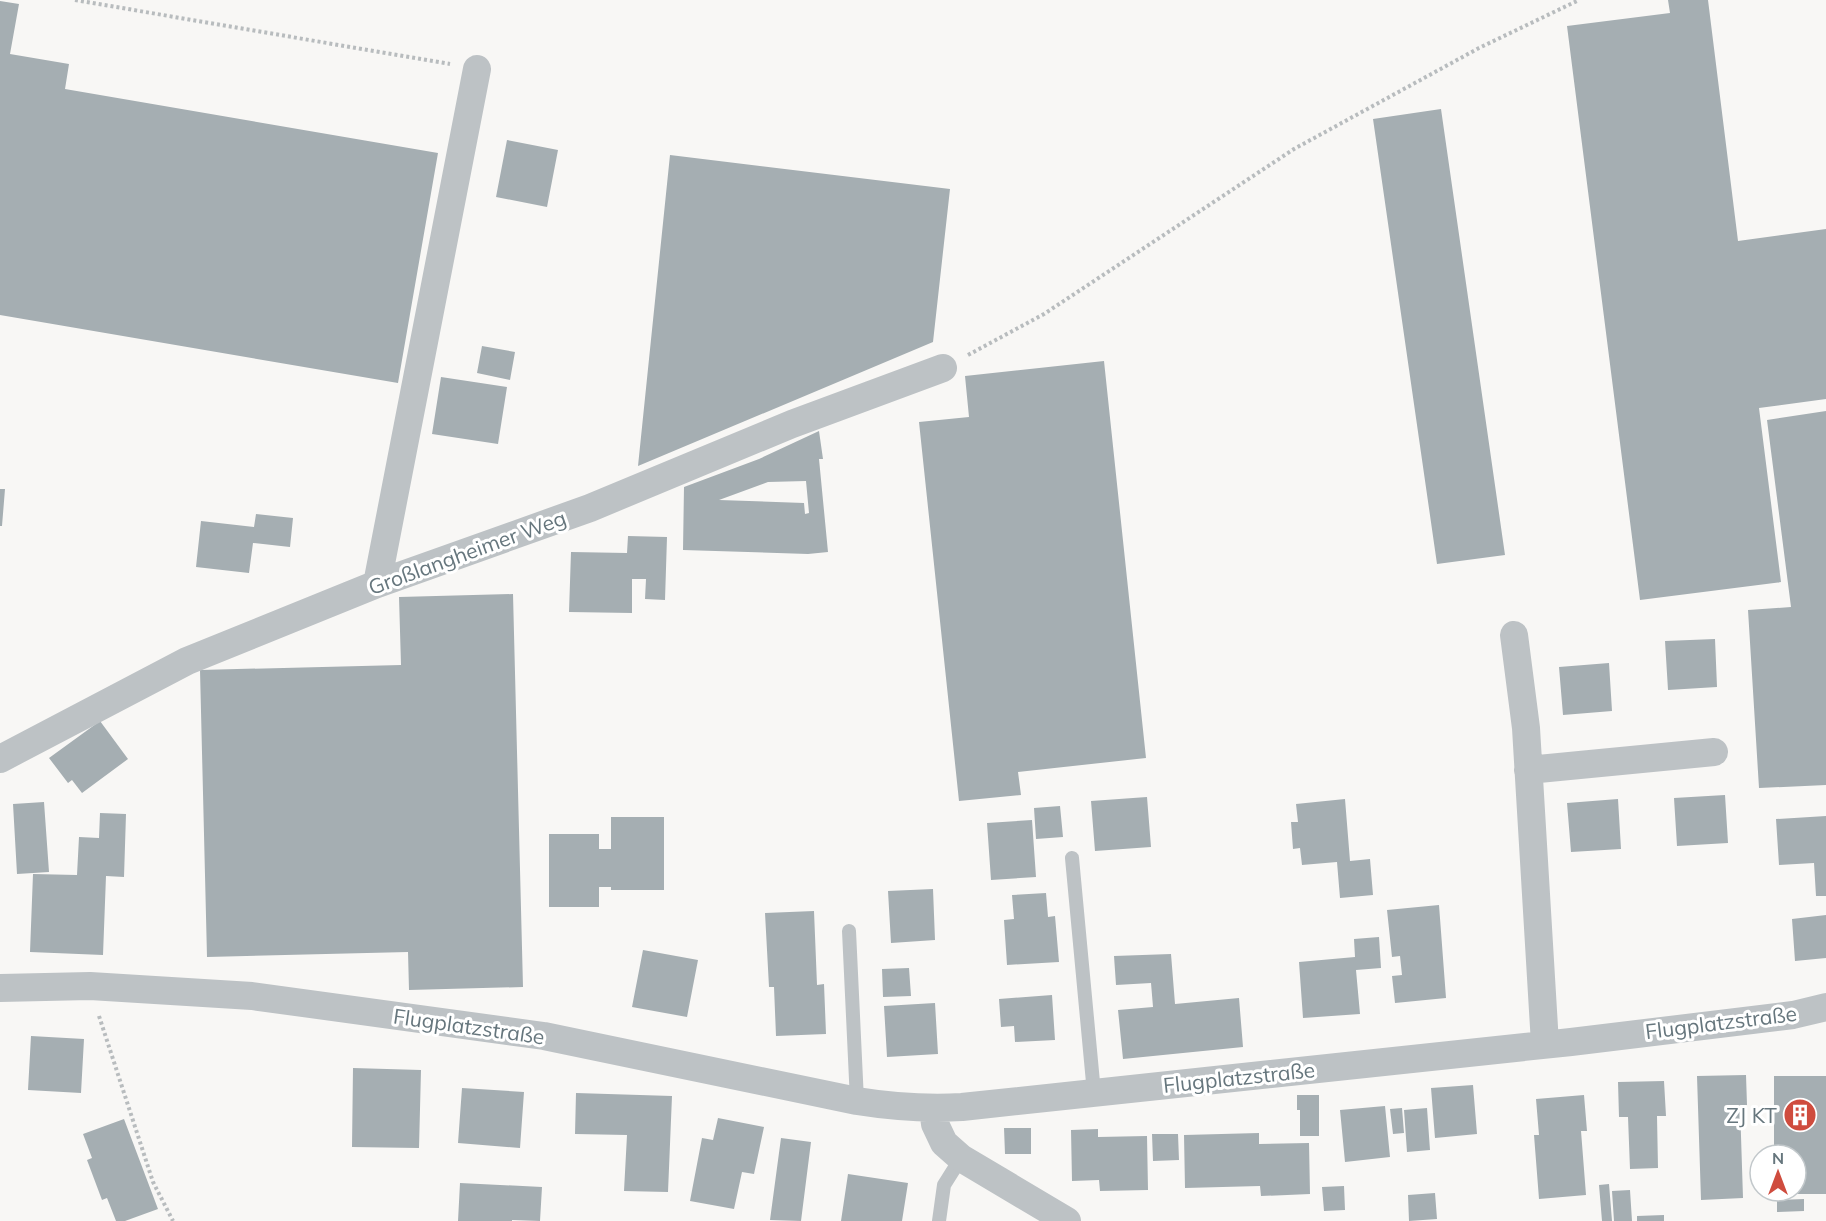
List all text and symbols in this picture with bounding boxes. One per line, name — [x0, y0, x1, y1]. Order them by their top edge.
street label: Großlangheimer Weg — [365, 504, 569, 600]
street label: Flugplatzstraße — [1644, 1000, 1798, 1044]
street label: Flugplatzstraße — [392, 1003, 546, 1049]
street label: Flugplatzstraße — [1162, 1056, 1316, 1098]
building icon: ZJ KT — [1782, 1097, 1818, 1133]
place label: ZJ KT — [1726, 1102, 1777, 1128]
north arrow — [1748, 1143, 1808, 1203]
text: N — [1772, 1148, 1784, 1168]

